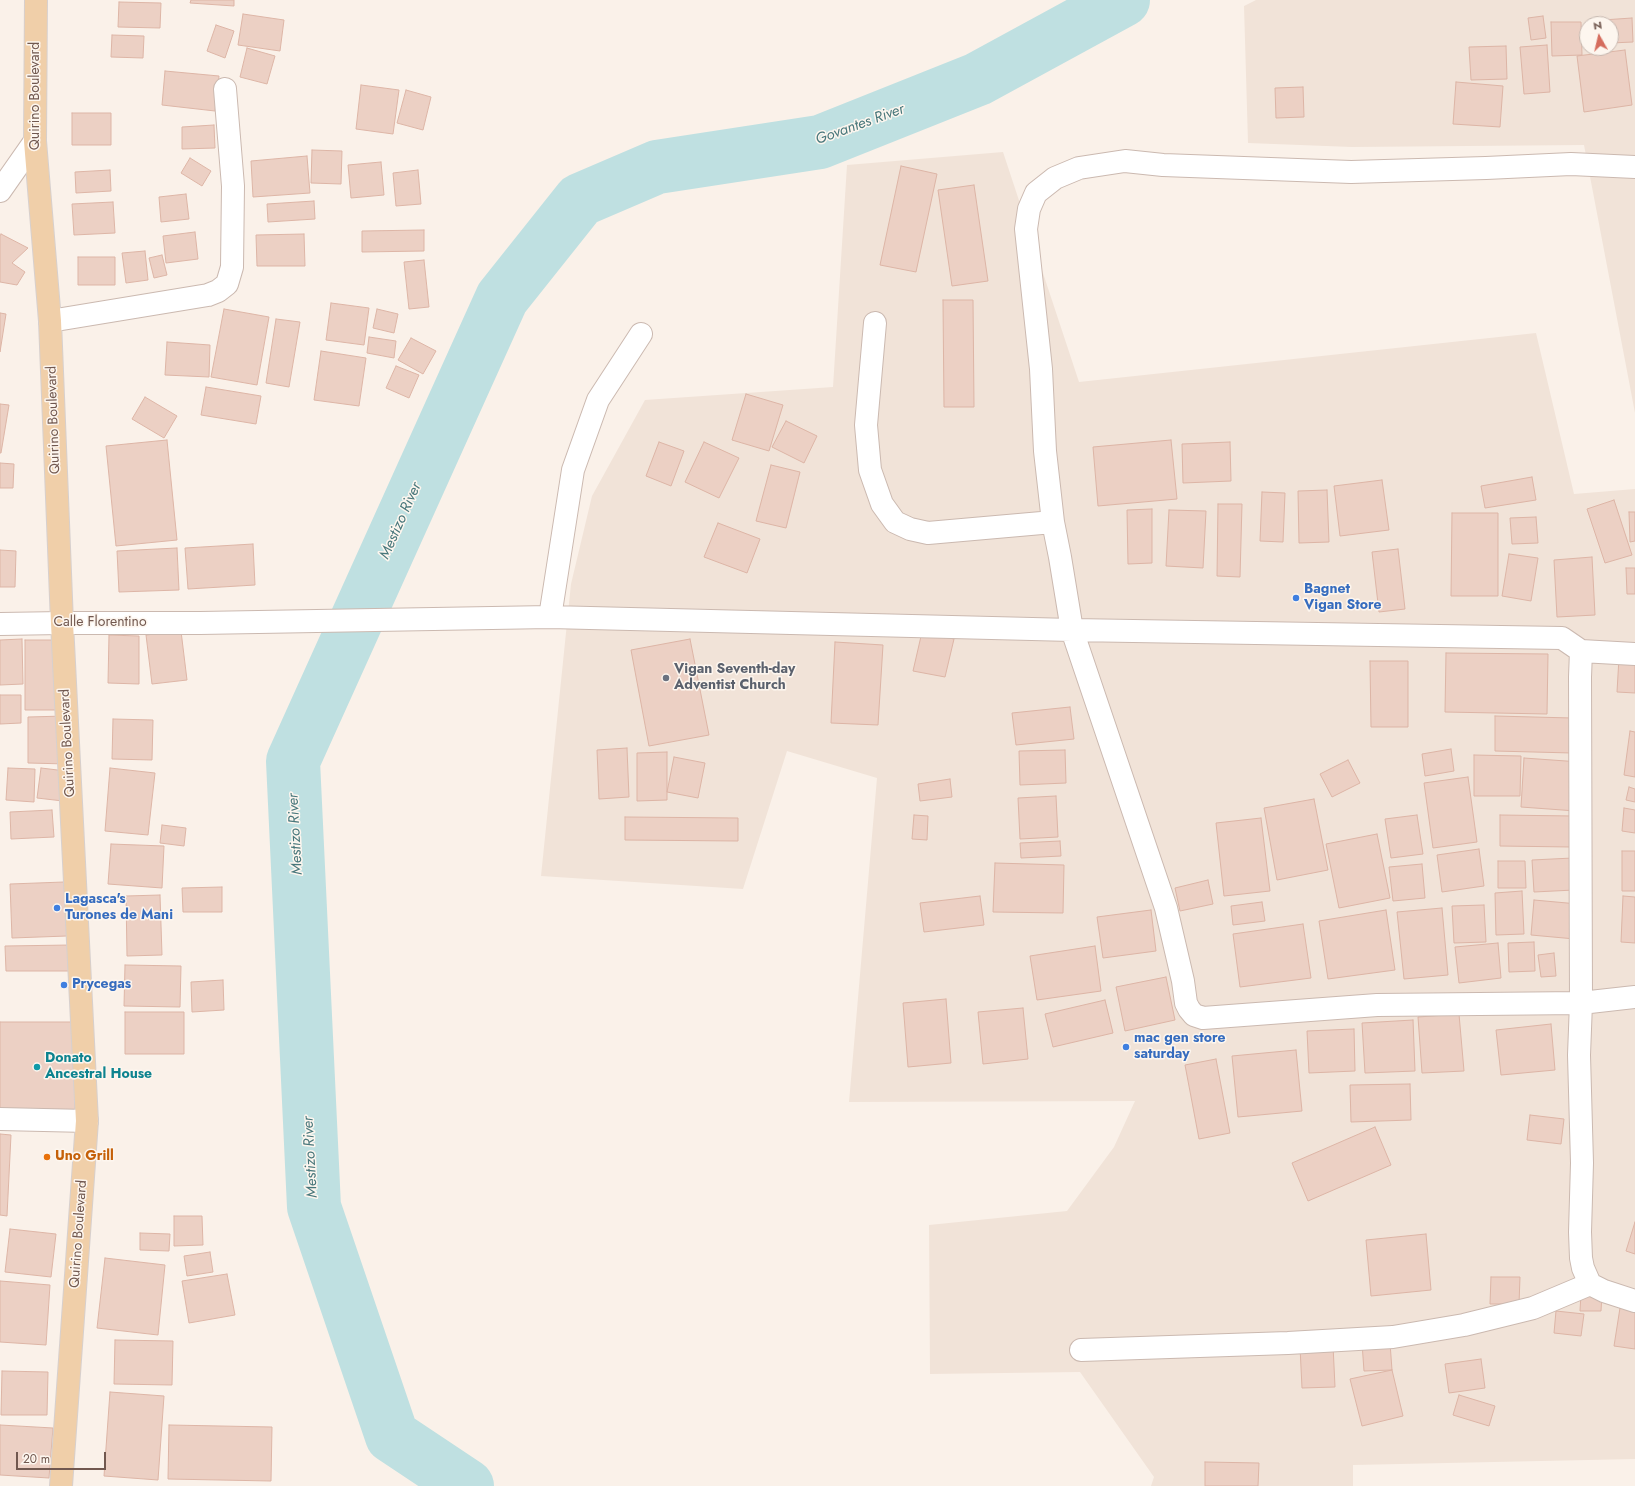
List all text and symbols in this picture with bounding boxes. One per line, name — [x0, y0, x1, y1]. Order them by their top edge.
north arrow — [1579, 16, 1619, 56]
text: N — [1592, 17, 1603, 34]
street label: Quirino Boulevard — [28, 42, 44, 150]
water label: Govantes River — [813, 101, 907, 149]
street label: Quirino Boulevard — [44, 366, 64, 474]
water label: Mestizo River — [376, 480, 426, 562]
place label: Bagnet Vigan Store — [1304, 582, 1382, 614]
marker: Bagnet Vigan Store — [1291, 593, 1301, 603]
street label: Calle Florentino — [53, 615, 147, 631]
place label: Vigan Seventh-day Adventist Church — [674, 662, 795, 694]
marker: Vigan Seventh-day Adventist Church — [661, 673, 671, 683]
street label: Quirino Boulevard — [57, 688, 79, 798]
water label: Mestizo River — [285, 793, 307, 875]
place label: Lagasca's Turones de Mani — [65, 892, 173, 924]
marker: Lagasca's Turones de Mani — [52, 903, 62, 913]
place label: Prycegas — [72, 977, 131, 993]
marker: Prycegas — [59, 980, 69, 990]
place label: mac gen store saturday — [1134, 1031, 1226, 1064]
marker: mac gen store saturday — [1121, 1042, 1131, 1052]
place label: Donato Ancestral House — [45, 1051, 152, 1084]
marker: Donato Ancestral House — [32, 1062, 42, 1072]
water label: Mestizo River — [300, 1116, 322, 1198]
place label: Uno Grill — [55, 1149, 114, 1165]
marker: Uno Grill — [42, 1152, 52, 1162]
street label: Quirino Boulevard — [67, 1179, 91, 1289]
scale bar — [18, 1444, 108, 1470]
text: 20 m — [23, 1450, 50, 1468]

